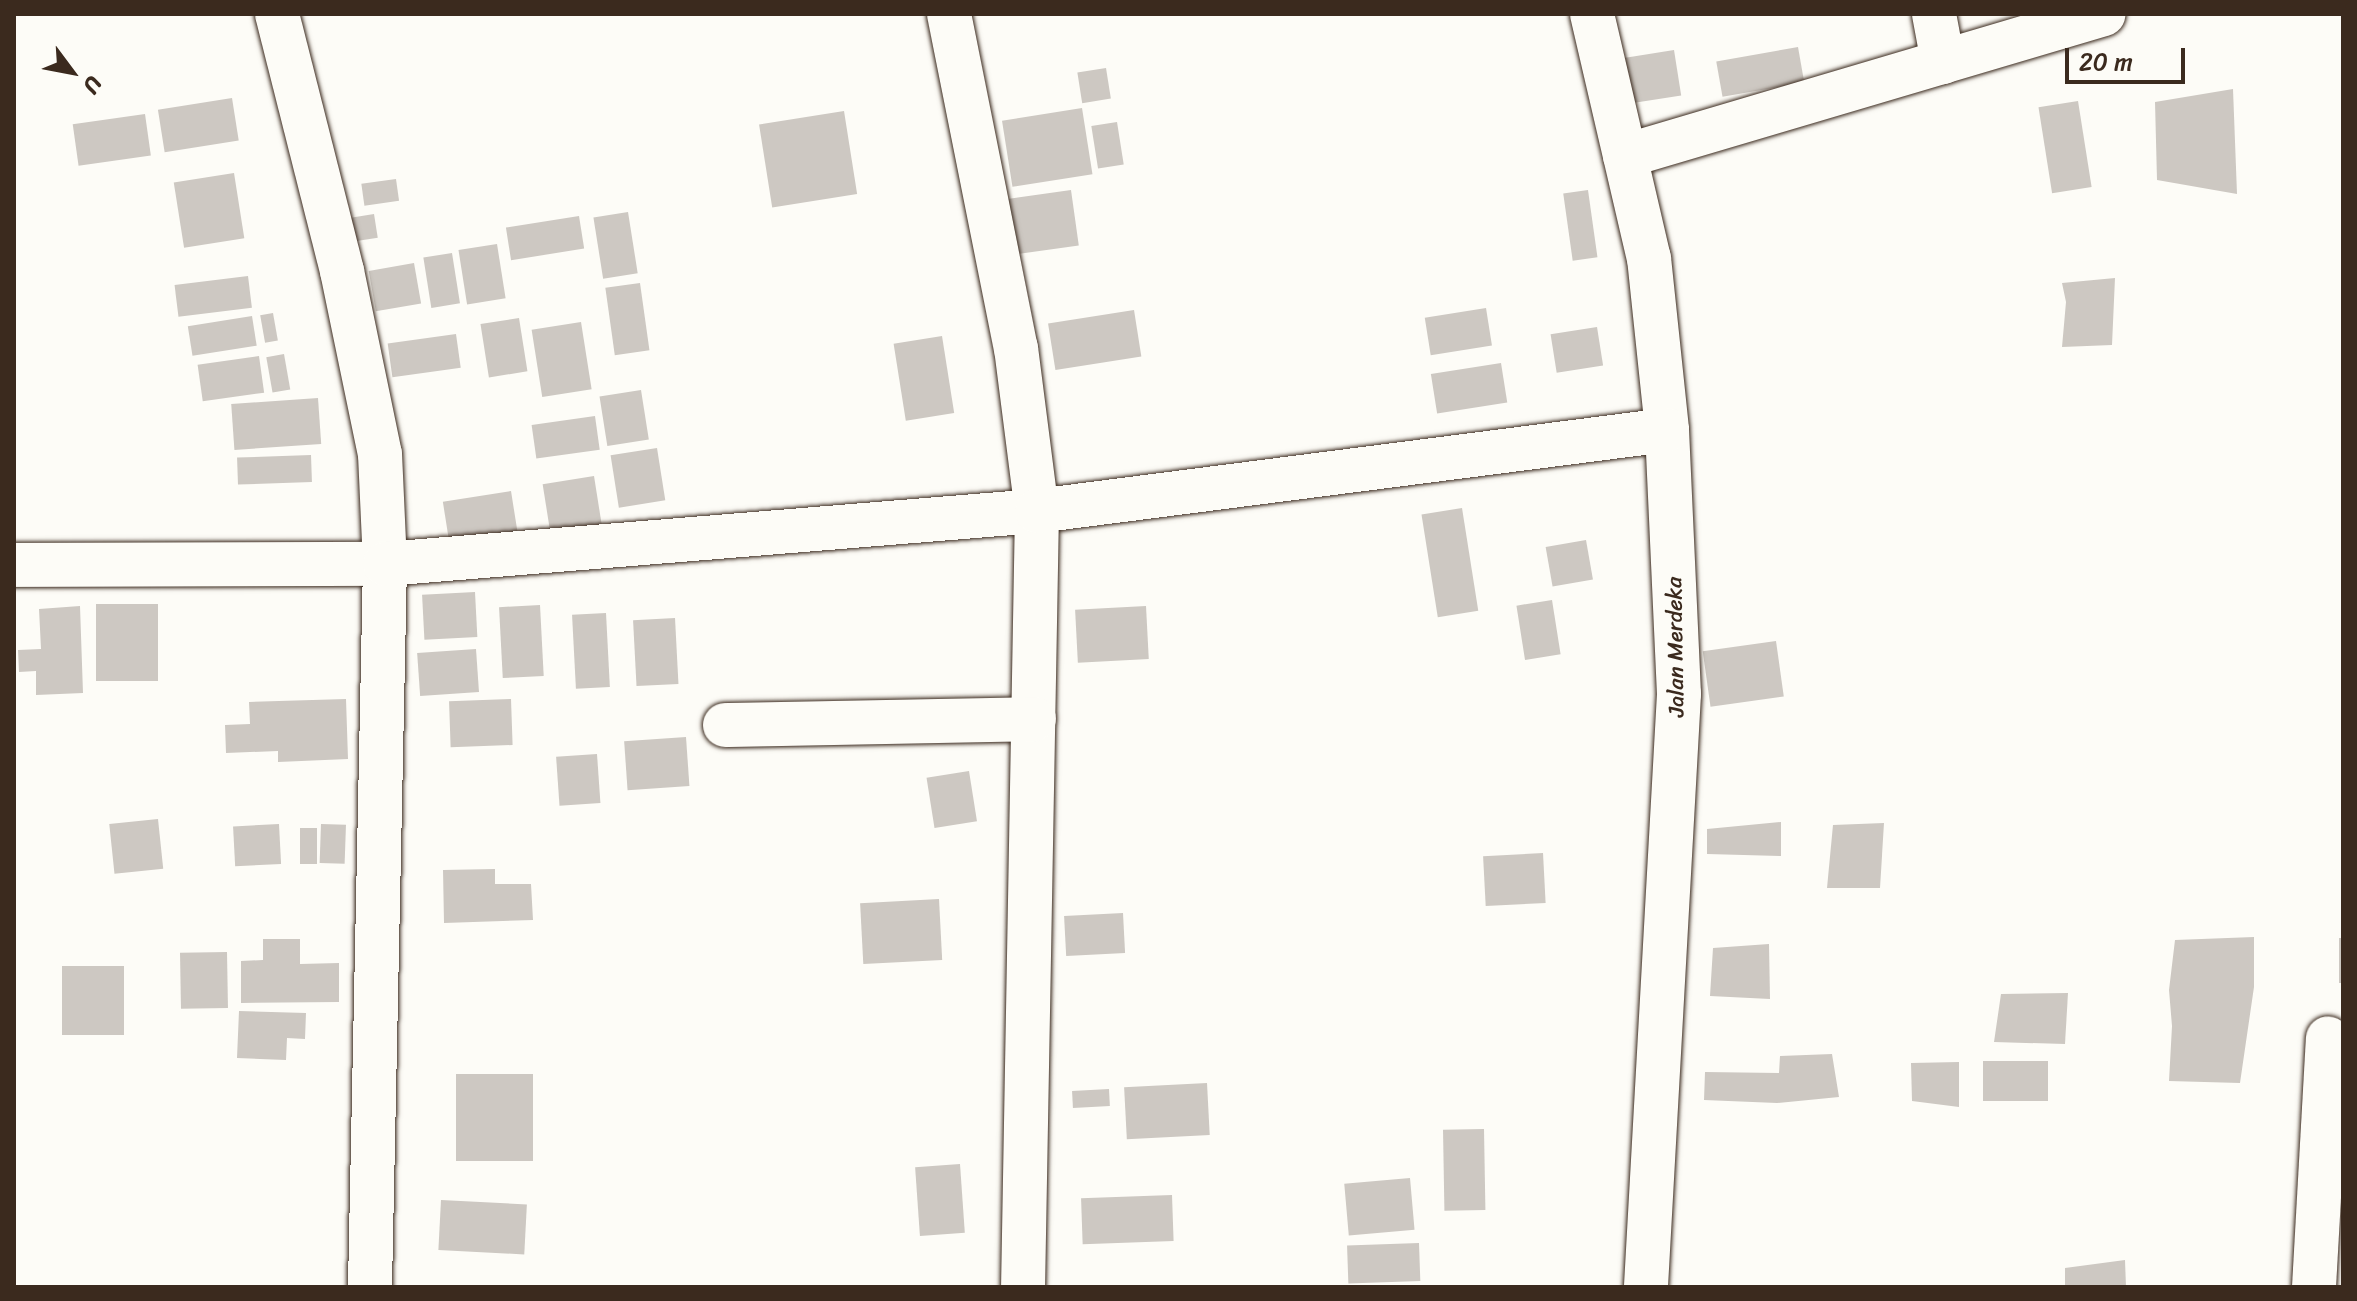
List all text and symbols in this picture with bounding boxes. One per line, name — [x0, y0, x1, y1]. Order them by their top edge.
north arrow — [32, 32, 112, 112]
scale bar — [2069, 32, 2189, 82]
text: 20 m — [2079, 41, 2133, 83]
text: U — [72, 68, 113, 101]
street label: Jalan Merdeka — [1661, 577, 1689, 717]

